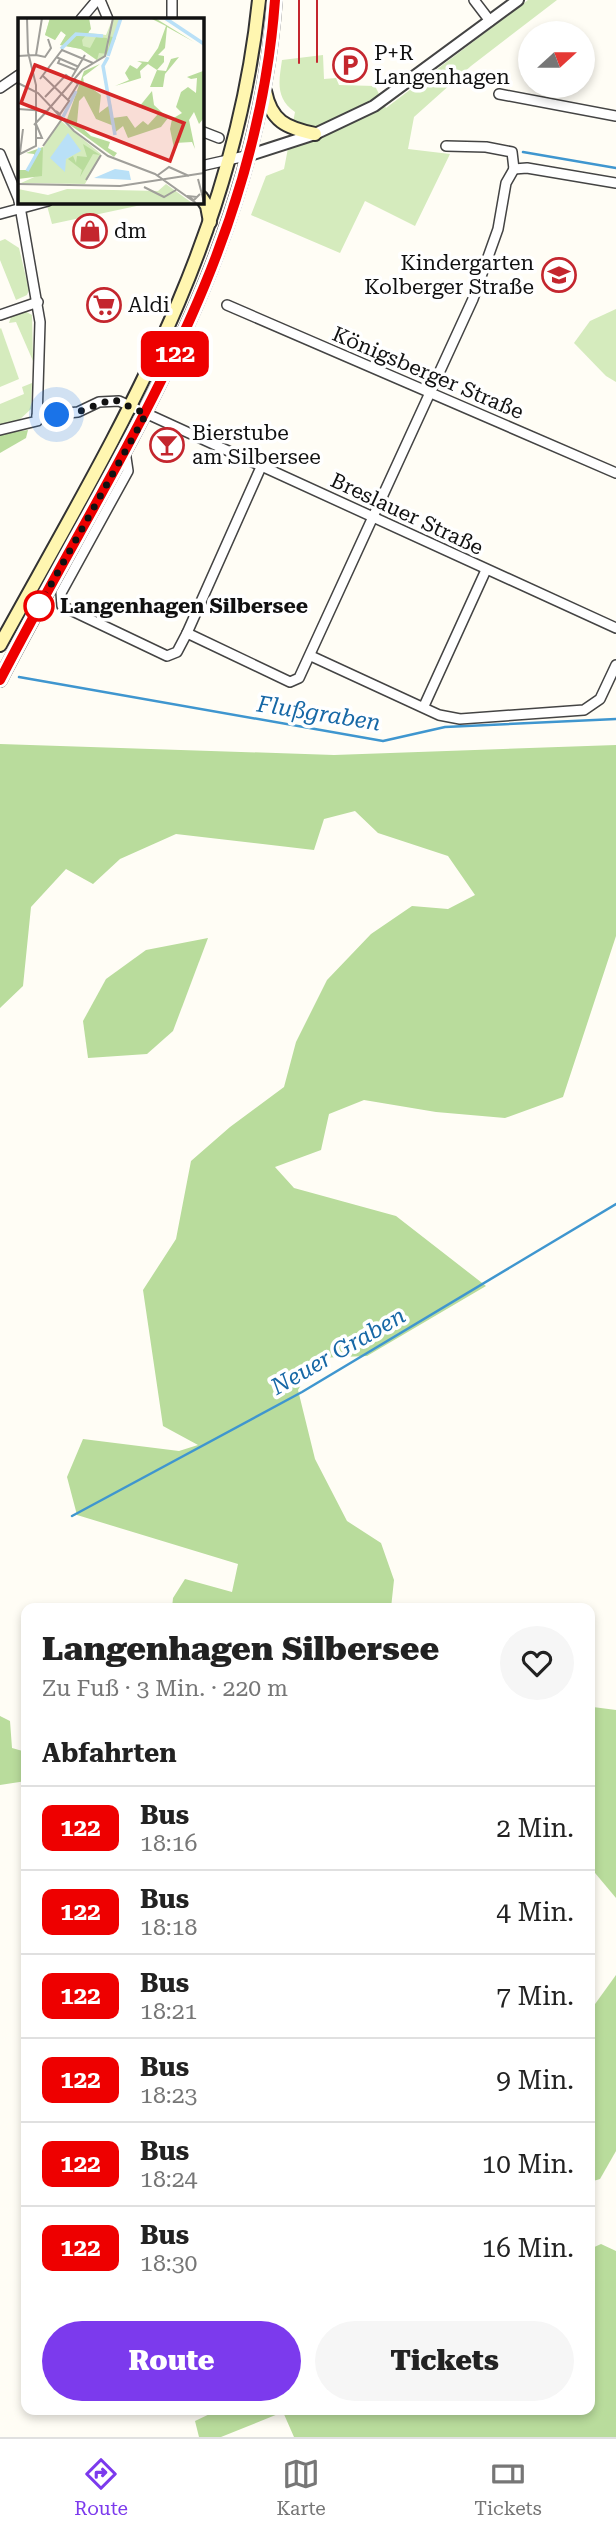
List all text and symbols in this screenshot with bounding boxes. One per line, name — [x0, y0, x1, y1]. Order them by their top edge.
inset map — [18, 18, 203, 203]
north arrow — [518, 21, 595, 98]
map controls — [518, 21, 595, 98]
place label: P+R Langenhagen — [374, 41, 510, 89]
parking icon: P+R Langenhagen — [331, 46, 369, 84]
shop icon: dm — [71, 212, 109, 250]
place label: dm — [114, 219, 147, 243]
place label: Kindergarten Kolberger Straße — [364, 251, 534, 299]
school or university icon: Kindergarten Kolberger Straße — [540, 256, 578, 294]
supermarket icon: Aldi — [85, 286, 123, 324]
place label: Aldi — [128, 293, 170, 317]
street label: Königsberger Straße — [329, 322, 527, 424]
line badge: 122 — [135, 331, 215, 377]
text: 122 — [155, 340, 195, 368]
your location — [39, 397, 74, 432]
place label: Bierstube am Silbersee — [192, 421, 321, 469]
bar icon: Bierstube am Silbersee — [148, 426, 186, 464]
street label: Breslauer Straße — [327, 468, 487, 560]
marker: Langenhagen Silbersee — [24, 591, 54, 621]
place label: Langenhagen Silbersee — [60, 594, 308, 618]
water label: Flußgraben — [254, 690, 383, 737]
water label: Neuer Graben — [265, 1302, 410, 1401]
button: heart — [500, 1626, 574, 1700]
text: Langenhagen Silbersee — [42, 1629, 439, 1668]
text: Zu Fuß · 3 Min. · 220 m — [42, 1675, 288, 1702]
text: Abfahrten — [42, 1738, 177, 1768]
text: Bus — [140, 1800, 189, 1830]
text: 2 Min. — [496, 1813, 574, 1843]
text: 122 — [60, 1814, 101, 1842]
text: 18:16 — [140, 1830, 197, 1857]
text: Bus — [140, 1884, 189, 1914]
text: 4 Min. — [496, 1897, 574, 1927]
text: 122 — [60, 1898, 101, 1926]
text: 18:18 — [140, 1914, 197, 1941]
text: Bus — [140, 1968, 189, 1998]
text: 7 Min. — [496, 1981, 574, 2011]
text: 122 — [60, 1982, 101, 2010]
text: 18:21 — [140, 1998, 197, 2025]
text: Bus — [140, 2052, 189, 2082]
text: 9 Min. — [496, 2065, 574, 2095]
text: 122 — [60, 2066, 101, 2094]
text: 18:23 — [140, 2082, 197, 2109]
text: Bus — [140, 2136, 189, 2166]
text: 10 Min. — [482, 2149, 574, 2179]
text: 122 — [60, 2150, 101, 2178]
text: 18:24 — [140, 2166, 197, 2193]
text: Bus — [140, 2220, 189, 2250]
text: 16 Min. — [482, 2233, 574, 2263]
text: 122 — [60, 2234, 101, 2262]
text: 18:30 — [140, 2250, 197, 2277]
button: Route — [42, 2321, 301, 2401]
button: Tickets — [315, 2321, 574, 2401]
tab: Route — [74, 2455, 128, 2520]
tab: Karte — [277, 2455, 326, 2520]
tab: Tickets — [474, 2455, 542, 2520]

